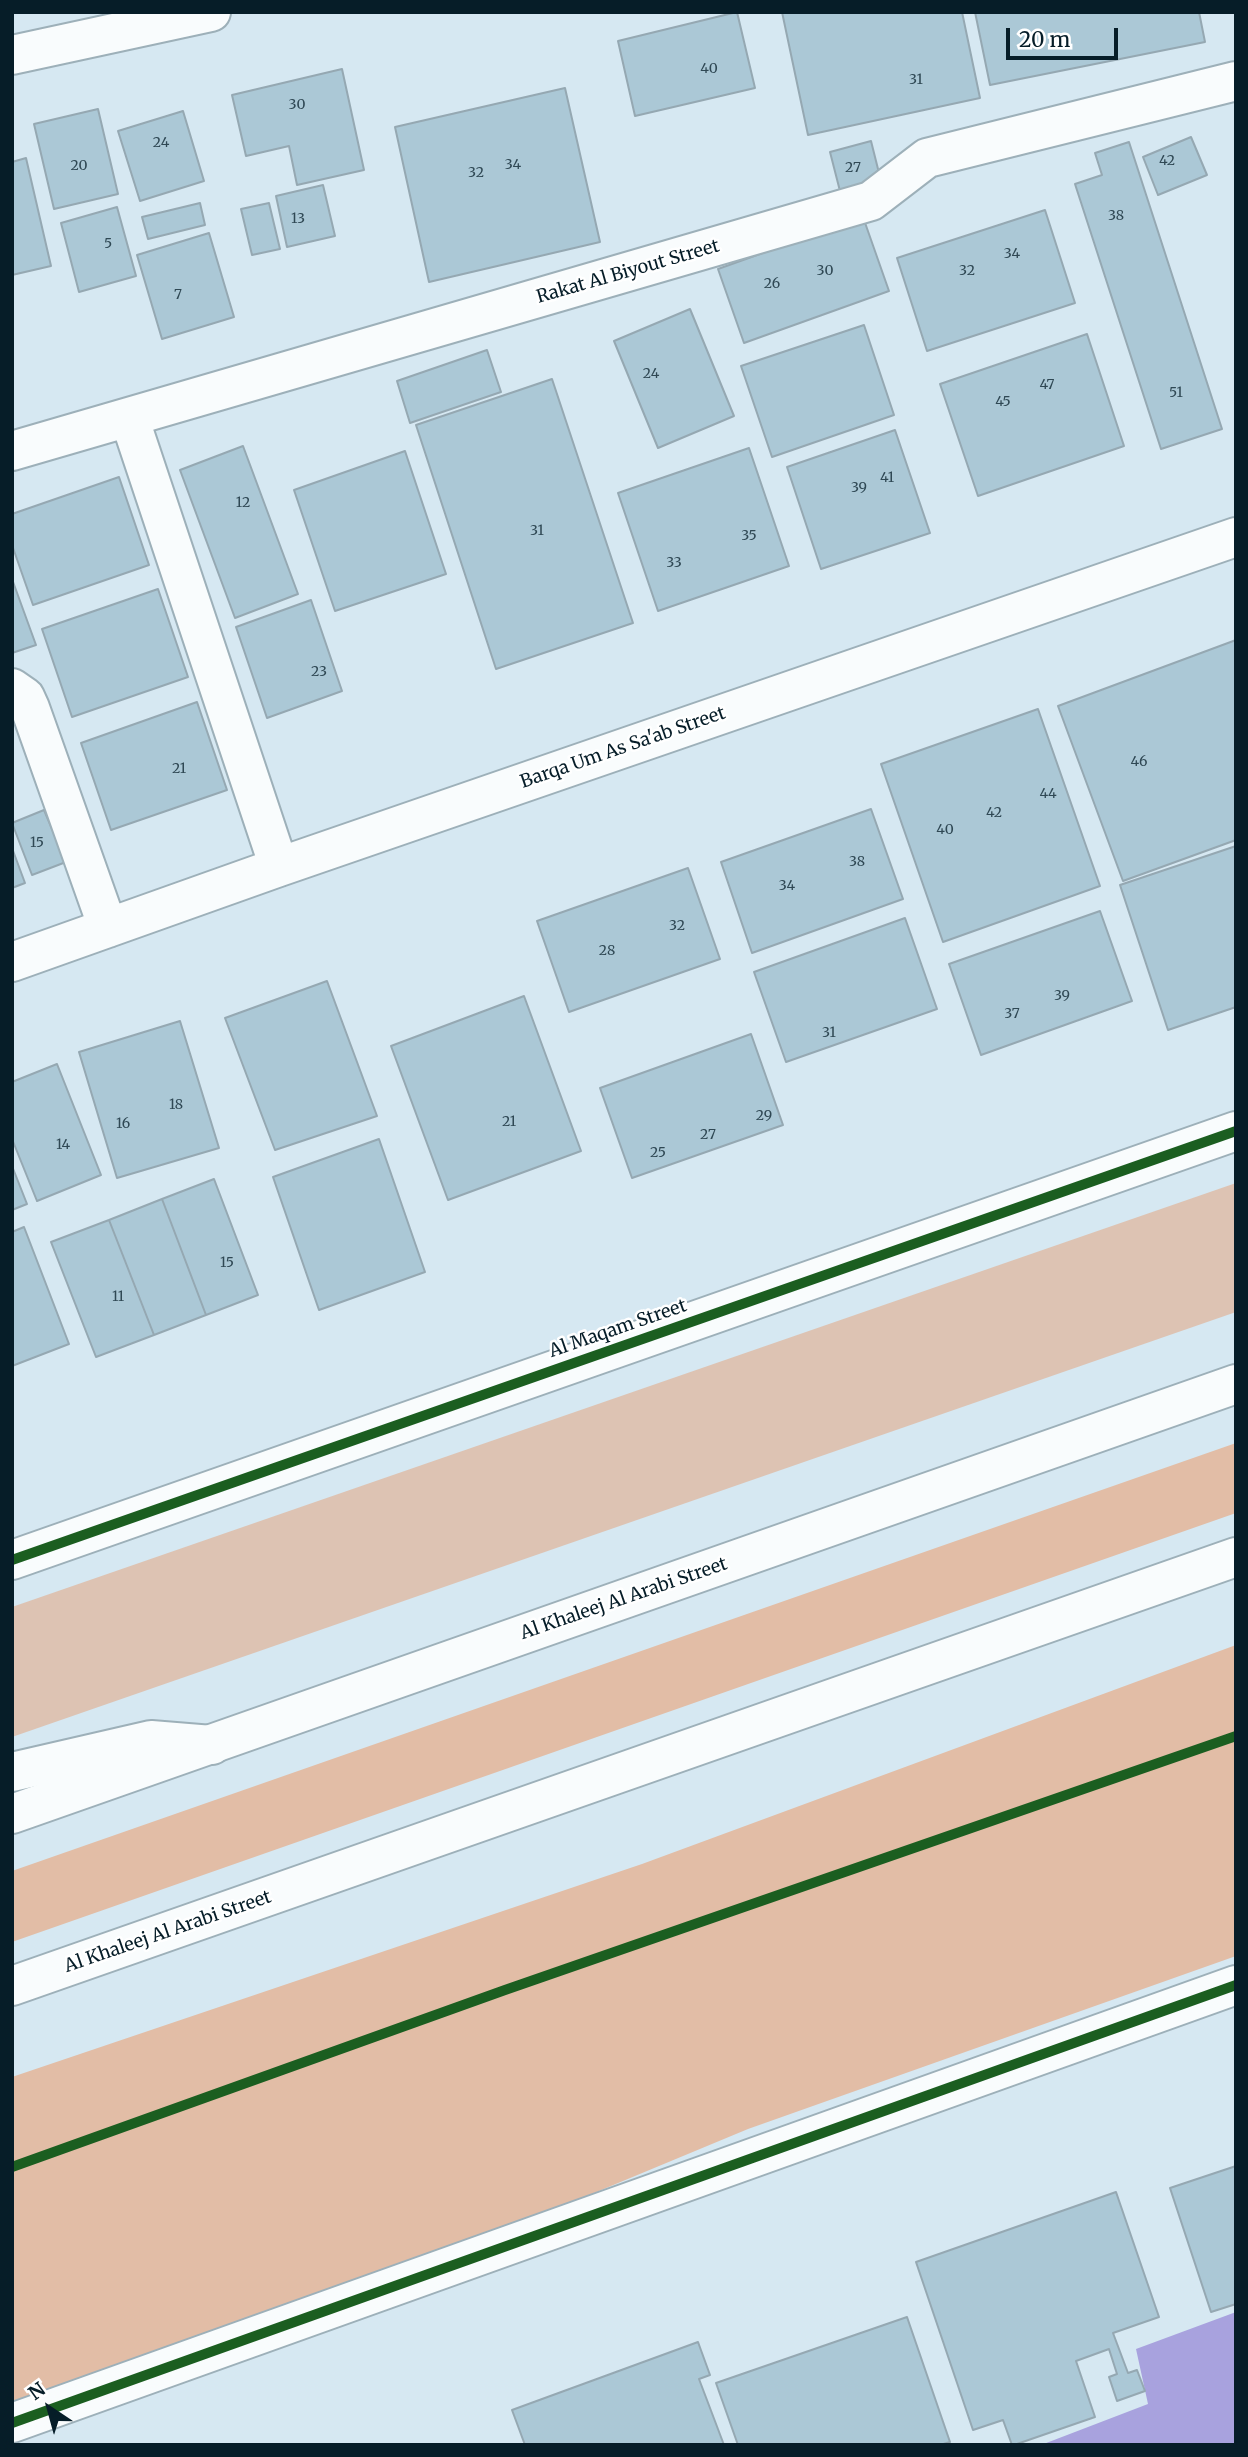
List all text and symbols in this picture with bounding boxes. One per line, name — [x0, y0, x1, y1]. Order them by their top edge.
scale bar — [1010, 14, 1122, 58]
text: 20 m — [1019, 26, 1070, 53]
house number: 40 — [700, 61, 718, 77]
house number: 31 — [909, 72, 923, 88]
house number: 30 — [289, 97, 305, 113]
house number: 24 — [153, 135, 169, 151]
house number: 42 — [1159, 153, 1175, 169]
house number: 34 — [505, 157, 521, 173]
house number: 20 — [70, 158, 88, 174]
house number: 27 — [845, 160, 861, 176]
house number: 32 — [468, 165, 484, 181]
house number: 38 — [1108, 208, 1124, 224]
house number: 13 — [291, 211, 305, 227]
house number: 5 — [104, 236, 112, 252]
street label: Rakat Al Biyout Street — [534, 236, 722, 308]
house number: 34 — [1004, 246, 1020, 262]
house number: 30 — [817, 263, 833, 279]
house number: 32 — [959, 263, 975, 279]
house number: 26 — [764, 276, 780, 292]
house number: 7 — [174, 287, 182, 303]
house number: 24 — [643, 366, 659, 382]
house number: 47 — [1039, 377, 1055, 393]
house number: 51 — [1169, 385, 1183, 401]
house number: 45 — [995, 394, 1011, 410]
house number: 41 — [880, 470, 894, 486]
house number: 39 — [851, 480, 867, 496]
house number: 12 — [236, 495, 250, 511]
house number: 31 — [530, 523, 544, 539]
house number: 35 — [741, 528, 757, 544]
house number: 33 — [666, 555, 682, 571]
house number: 23 — [311, 664, 327, 680]
street label: Barqa Um As Sa'ab Street — [518, 703, 728, 793]
house number: 46 — [1131, 754, 1147, 770]
house number: 21 — [172, 761, 186, 777]
house number: 44 — [1039, 786, 1057, 802]
house number: 42 — [986, 805, 1002, 821]
house number: 40 — [936, 822, 954, 838]
house number: 15 — [30, 835, 44, 851]
house number: 38 — [849, 854, 865, 870]
house number: 34 — [779, 878, 795, 894]
house number: 32 — [669, 918, 685, 934]
house number: 28 — [599, 943, 615, 959]
house number: 39 — [1054, 988, 1070, 1004]
house number: 37 — [1004, 1006, 1020, 1022]
house number: 31 — [822, 1025, 836, 1041]
house number: 18 — [169, 1097, 183, 1113]
house number: 29 — [756, 1108, 772, 1124]
house number: 21 — [502, 1114, 516, 1130]
house number: 16 — [116, 1116, 130, 1132]
house number: 27 — [700, 1127, 716, 1143]
house number: 14 — [56, 1137, 70, 1153]
house number: 25 — [650, 1145, 666, 1161]
house number: 15 — [220, 1255, 234, 1271]
house number: 11 — [112, 1289, 124, 1305]
street label: Al Maqam Street — [546, 1295, 690, 1363]
street label: Al Khaleej Al Arabi Street — [518, 1553, 730, 1645]
street label: Al Khaleej Al Arabi Street — [62, 1886, 274, 1978]
north arrow — [14, 2373, 84, 2443]
text: N — [24, 2377, 50, 2405]

